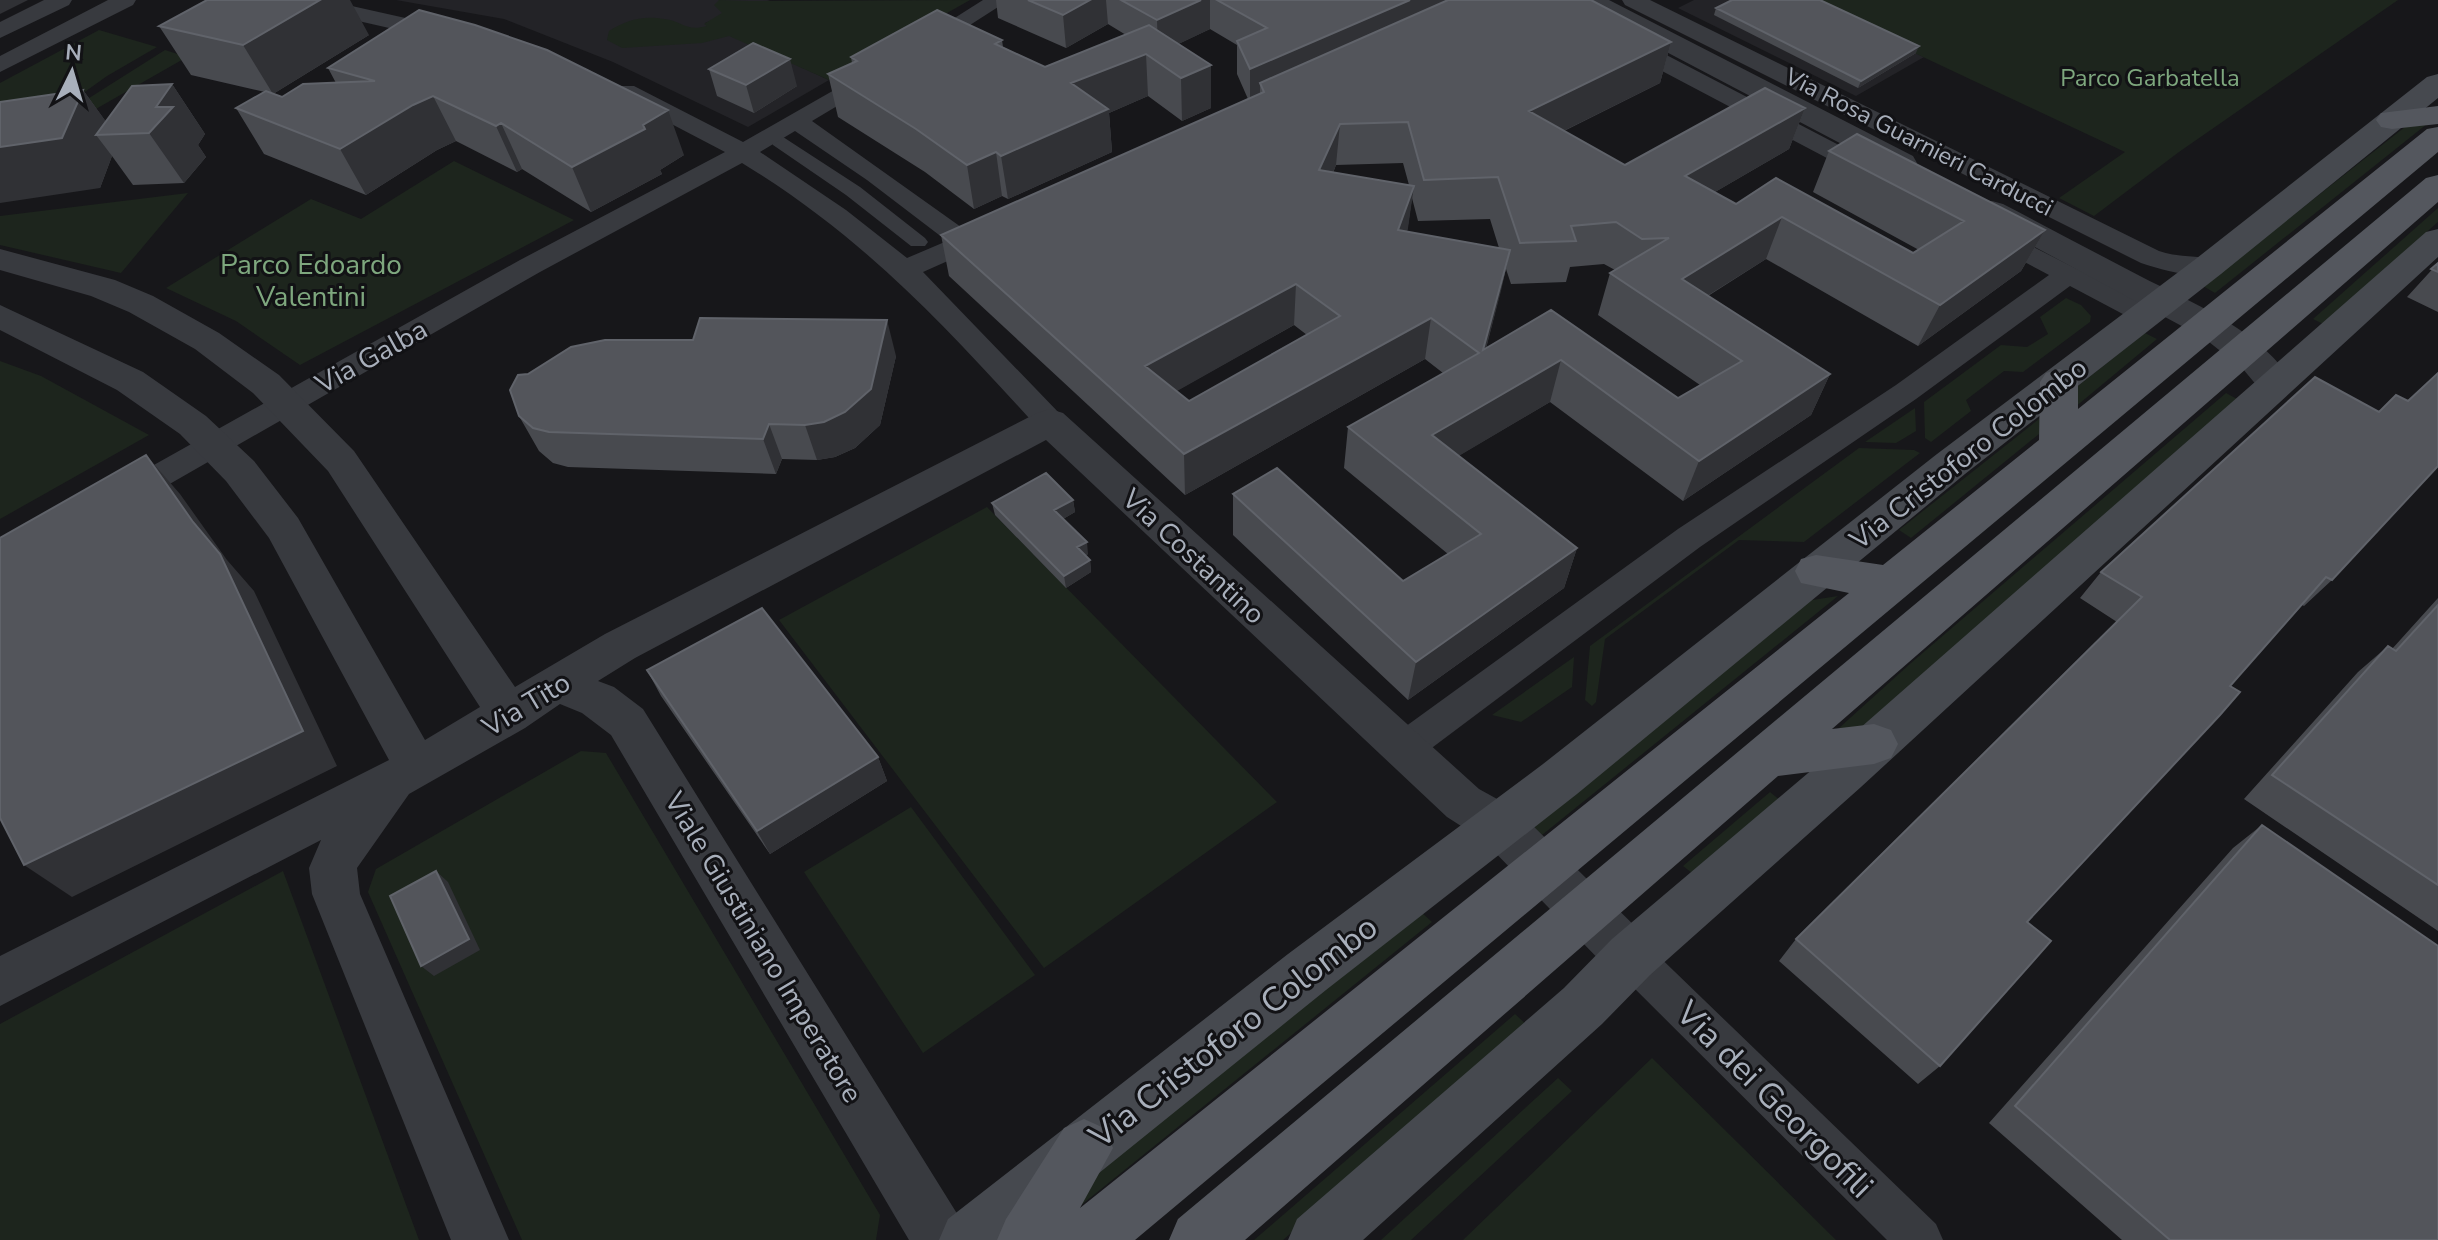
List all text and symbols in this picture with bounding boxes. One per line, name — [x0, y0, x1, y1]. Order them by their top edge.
north arrow — [32, 32, 112, 112]
text: N — [64, 37, 83, 69]
street label: Via Rosa Guarnieri Carducci — [1779, 60, 2059, 224]
park label: Parco Garbatella — [2060, 62, 2240, 94]
park label: Parco Edoardo Valentini — [220, 246, 402, 316]
street label: Via Galba — [308, 311, 434, 404]
street label: Via Cristoforo Colombo — [1841, 349, 2095, 559]
street label: Via Costantino — [1113, 480, 1273, 633]
street label: Via Tito — [475, 664, 578, 746]
street label: Viale Giustiniano Imperatore — [655, 784, 871, 1110]
street label: Via Cristoforo Colombo — [1079, 905, 1387, 1160]
street label: Via dei Georgofili — [1665, 990, 1883, 1209]

